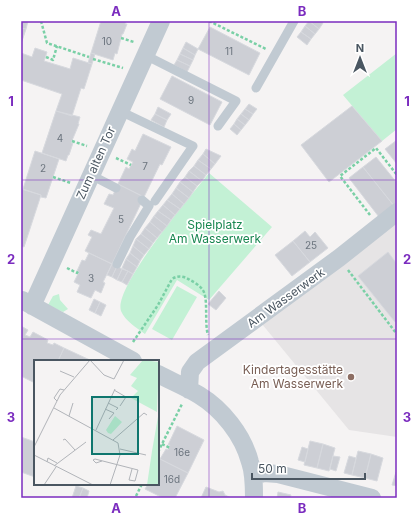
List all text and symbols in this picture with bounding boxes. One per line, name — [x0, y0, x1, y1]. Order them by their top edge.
text: A — [111, 3, 121, 19]
text: B — [298, 3, 307, 19]
house number: 10 — [102, 35, 112, 47]
north arrow — [340, 38, 380, 78]
text: N — [356, 41, 364, 55]
house number: 11 — [225, 45, 233, 57]
text: 1 — [8, 93, 14, 109]
text: 1 — [404, 93, 410, 109]
house number: 9 — [188, 94, 194, 106]
street label: Zum alten Tor — [73, 124, 118, 202]
house number: 4 — [57, 132, 63, 144]
house number: 7 — [142, 160, 148, 172]
house number: 2 — [40, 162, 46, 174]
house number: 5 — [118, 213, 124, 225]
park label: Spielplatz Am Wasserwerk — [169, 217, 262, 246]
house number: 25 — [305, 239, 317, 251]
text: 2 — [7, 251, 15, 267]
text: 2 — [403, 251, 411, 267]
street label: Am Wasserwerk — [244, 264, 328, 331]
house number: 3 — [88, 272, 94, 284]
inset map — [34, 360, 159, 485]
place label: Kindertagesstätte Am Wasserwerk — [243, 362, 343, 391]
marker: Kindertagesstätte Am Wasserwerk — [346, 372, 356, 382]
text: 3 — [7, 409, 15, 425]
text: 3 — [403, 409, 411, 425]
house number: 16e — [174, 446, 190, 458]
scale bar — [252, 455, 365, 481]
text: 50 m — [258, 461, 287, 476]
house number: 16d — [164, 473, 180, 485]
text: A — [111, 500, 121, 516]
text: B — [298, 500, 307, 516]

